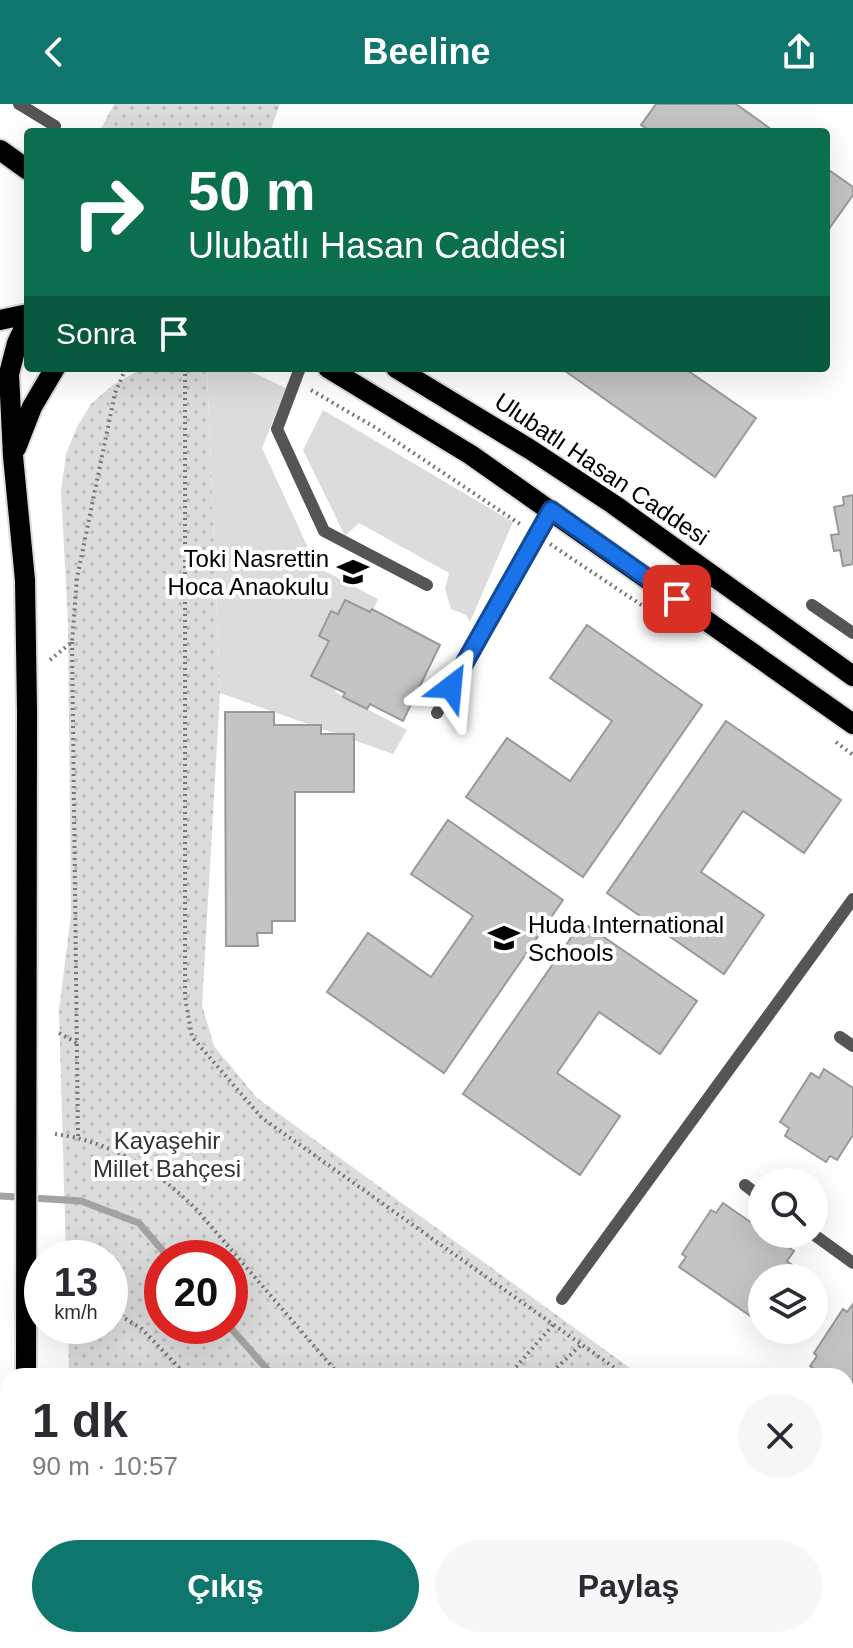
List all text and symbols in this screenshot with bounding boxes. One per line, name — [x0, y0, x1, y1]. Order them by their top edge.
icon: back — [32, 30, 76, 74]
icon: share — [777, 30, 821, 74]
text: Beeline — [362, 31, 491, 72]
text: 50 m — [188, 159, 316, 222]
icon: right — [56, 160, 160, 264]
text: Ulubatlı Hasan Caddesi — [188, 225, 566, 266]
icon: arrive — [152, 312, 196, 356]
text: Sonra — [56, 317, 136, 350]
street label: Ulubatlı Hasan Caddesi — [490, 387, 714, 551]
place label: Toki Nasrettin Hoca Anaokulu — [168, 545, 329, 600]
school or university icon: Toki Nasrettin Hoca Anaokulu — [336, 555, 370, 589]
pin — [643, 565, 711, 633]
icon: arrive — [655, 577, 699, 621]
position arrow — [409, 645, 493, 729]
place label: Huda International Schools — [528, 911, 724, 966]
school or university icon: Huda International Schools — [487, 921, 521, 955]
park label: Kayaşehir Millet Bahçesi — [93, 1127, 241, 1182]
map controls — [748, 1168, 828, 1344]
button: search — [748, 1168, 828, 1248]
speed limit sign: 20 — [144, 1240, 248, 1344]
text: 13 — [54, 1260, 98, 1304]
button: layers — [748, 1264, 828, 1344]
text: km/h — [54, 1301, 98, 1323]
text: 1 dk — [32, 1394, 128, 1447]
button: close — [738, 1394, 822, 1478]
text: 90 m · 10:57 — [32, 1451, 178, 1481]
button: Çıkış — [32, 1540, 419, 1632]
button: Paylaş — [435, 1540, 822, 1632]

